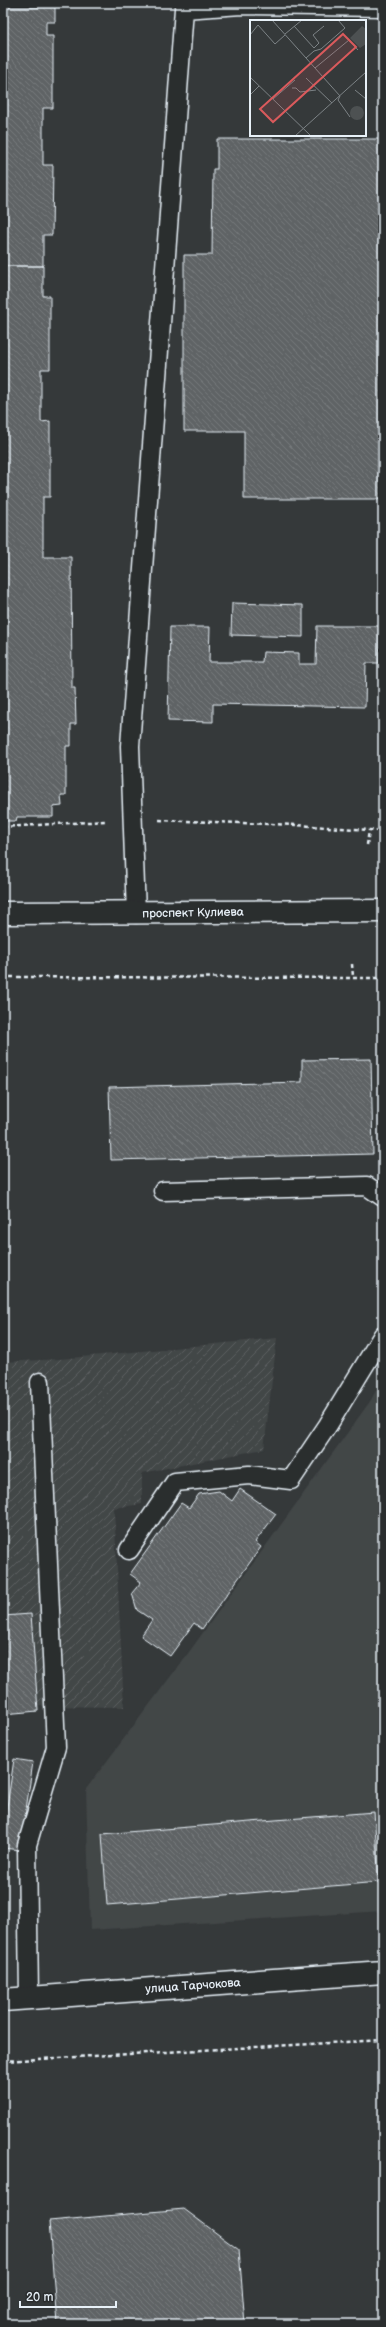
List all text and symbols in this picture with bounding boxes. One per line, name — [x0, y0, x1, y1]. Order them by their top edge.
inset map — [250, 20, 366, 136]
street label: проспект Кулиева — [142, 905, 244, 921]
street label: улица Тарчокова — [145, 1975, 241, 1997]
scale bar — [20, 2283, 116, 2309]
text: 20 m — [26, 2290, 53, 2305]

